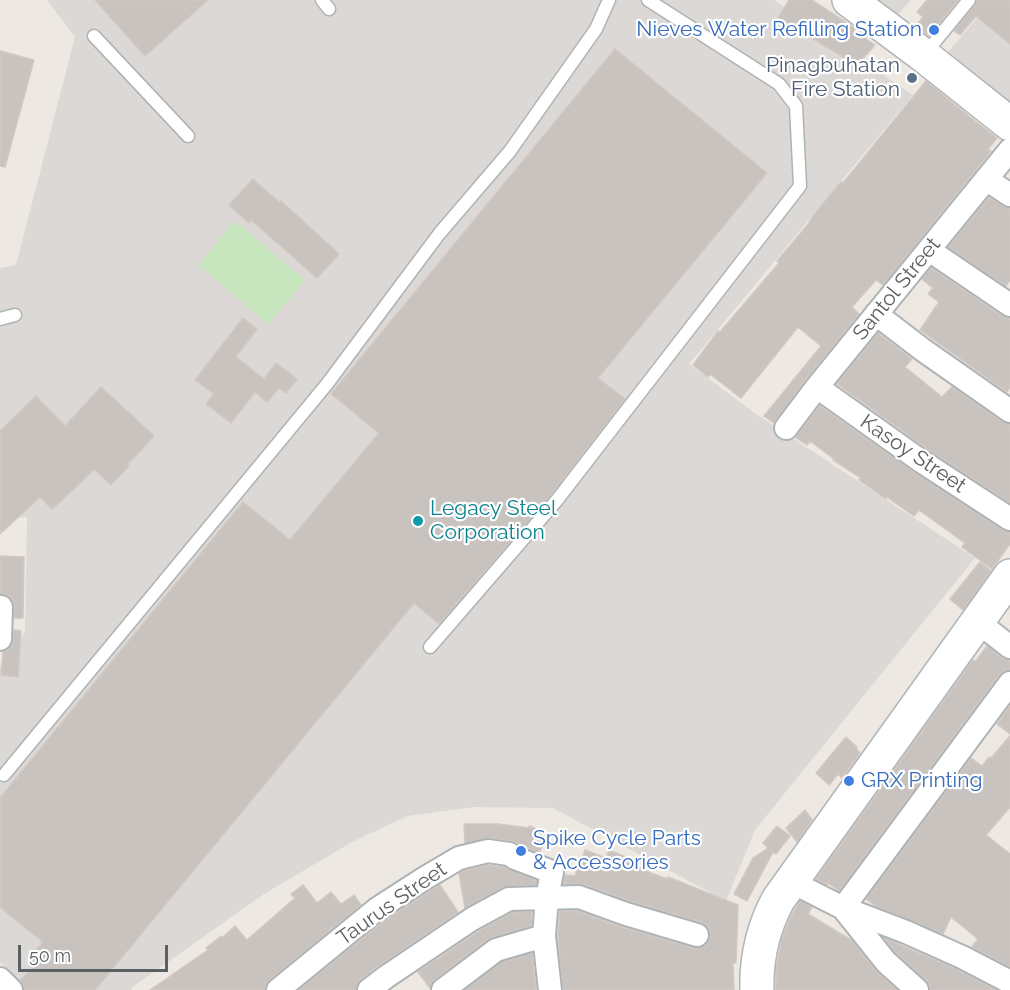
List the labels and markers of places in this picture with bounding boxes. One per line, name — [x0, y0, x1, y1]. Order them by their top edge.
place label: Nieves Water Refilling Station — [636, 17, 922, 43]
marker: Nieves Water Refilling Station — [927, 23, 941, 37]
place label: Pinagbuhatan Fire Station — [766, 53, 900, 103]
marker: Pinagbuhatan Fire Station — [905, 71, 919, 85]
place label: Legacy Steel Corporation — [430, 496, 557, 546]
marker: Legacy Steel Corporation — [411, 514, 425, 528]
place label: GRX Printing — [861, 768, 982, 794]
marker: GRX Printing — [842, 774, 856, 788]
place label: Spike Cycle Parts & Accessories — [533, 826, 701, 876]
marker: Spike Cycle Parts & Accessories — [514, 844, 528, 858]

